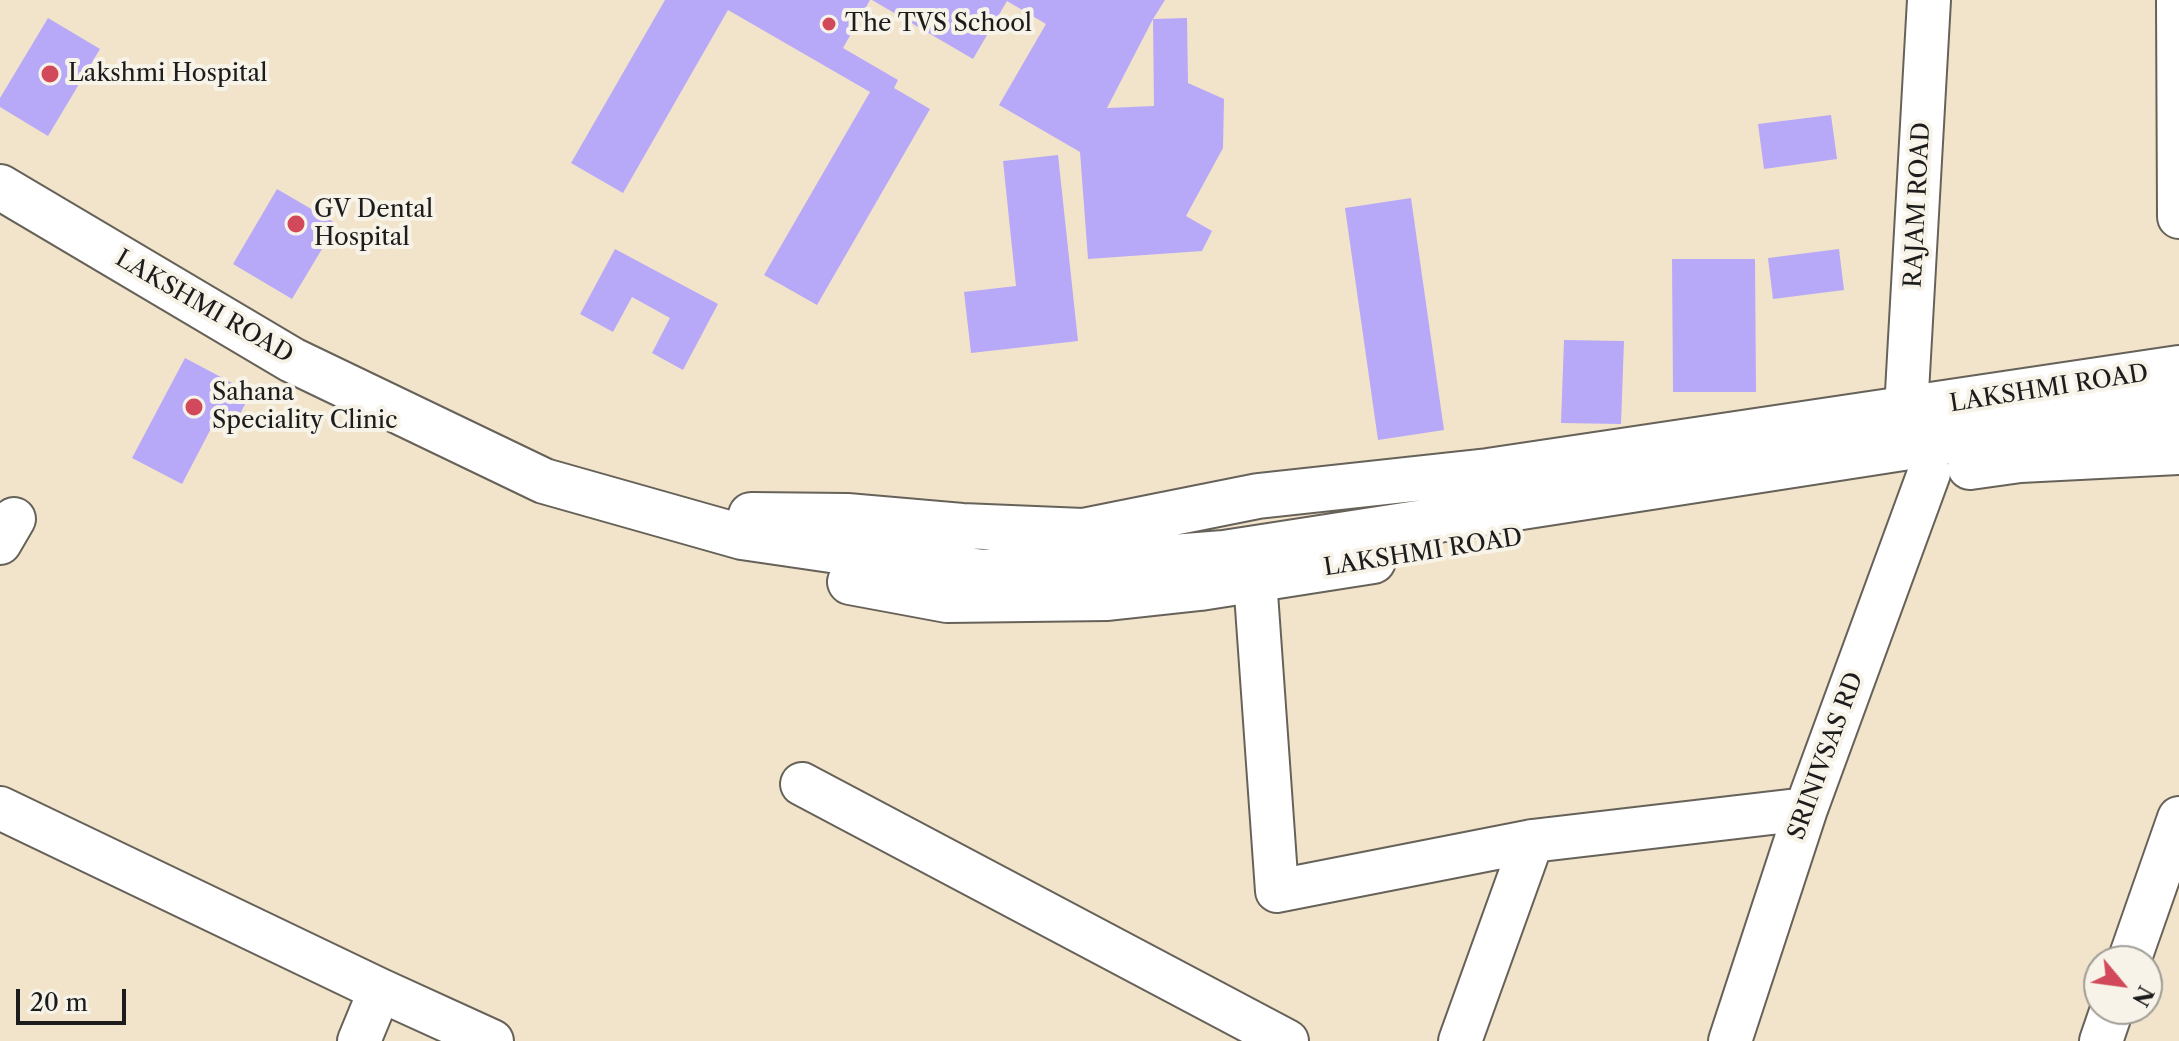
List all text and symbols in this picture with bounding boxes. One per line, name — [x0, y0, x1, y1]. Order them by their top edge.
place label: The TVS School — [845, 10, 1032, 38]
marker: The TVS School — [820, 15, 838, 33]
place label: Lakshmi Hospital — [68, 60, 267, 88]
marker: Lakshmi Hospital — [39, 63, 61, 85]
street label: RAJAM ROAD — [1899, 121, 1937, 289]
place label: GV Dental Hospital — [314, 196, 433, 252]
marker: GV Dental Hospital — [285, 213, 307, 235]
street label: LAKSHMI ROAD — [110, 244, 298, 370]
street label: LAKSHMI ROAD — [1948, 359, 2150, 419]
place label: Sahana Speciality Clinic — [212, 379, 398, 435]
marker: Sahana Speciality Clinic — [183, 396, 205, 418]
street label: LAKSHMI ROAD — [1322, 523, 1524, 583]
street label: SRINIVSAS RD — [1782, 668, 1870, 844]
north arrow — [2083, 945, 2163, 1025]
scale bar — [20, 973, 130, 1023]
text: N — [2126, 981, 2159, 1011]
text: 20 m — [30, 988, 88, 1017]

